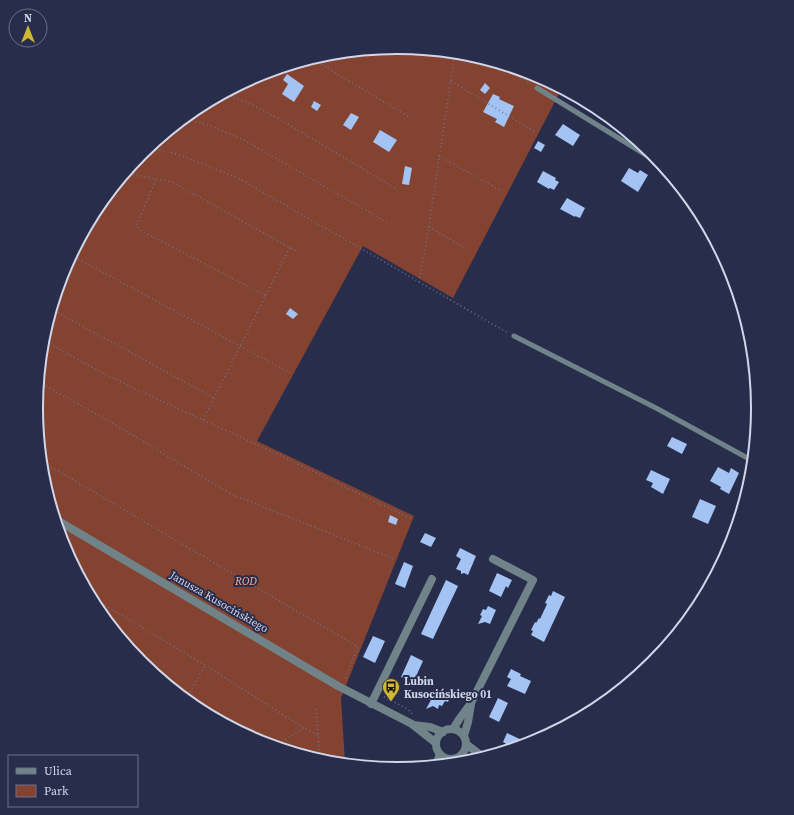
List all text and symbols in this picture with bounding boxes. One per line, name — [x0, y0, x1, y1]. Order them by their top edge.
north arrow — [8, 8, 48, 48]
text: N — [24, 11, 32, 26]
street label: Janusza Kusocińskiego — [166, 567, 271, 636]
park label: ROD — [234, 574, 257, 589]
place label: Lubin Kusocińskiego 01 — [404, 674, 492, 702]
bus stop icon: Lubin Kusocińskiego 01 — [381, 677, 401, 702]
legend — [8, 755, 138, 807]
text: Ulica — [44, 763, 73, 779]
text: Park — [44, 783, 69, 799]

